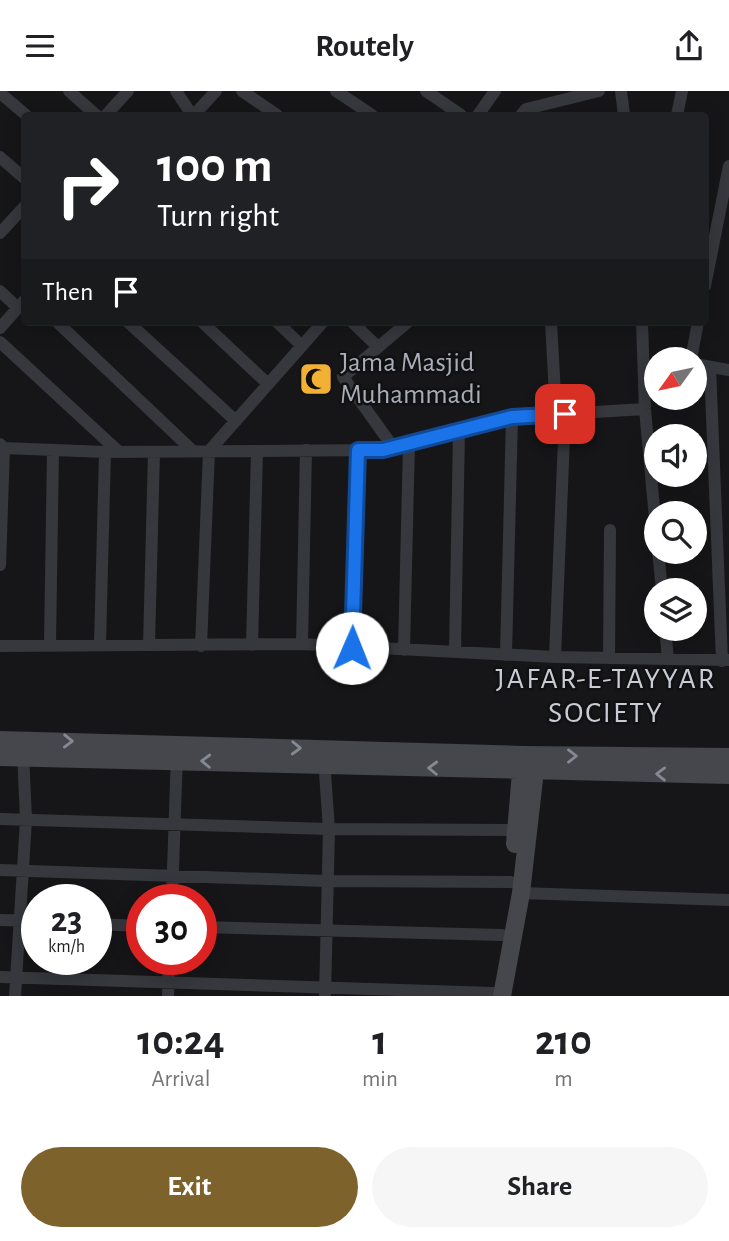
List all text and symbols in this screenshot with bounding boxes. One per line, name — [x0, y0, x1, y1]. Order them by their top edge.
icon: menu — [21, 27, 59, 65]
icon: share — [670, 27, 708, 65]
text: Routely — [315, 30, 414, 62]
icon: right — [42, 140, 133, 231]
text: 100 m — [157, 142, 273, 191]
text: Turn right — [157, 200, 279, 232]
icon: arrive — [107, 273, 145, 311]
text: Then — [42, 279, 93, 305]
north arrow — [644, 347, 707, 409]
map controls — [644, 347, 707, 641]
place label: Jama Masjid Muhammadi — [340, 349, 482, 409]
mosque icon: Jama Masjid Muhammadi — [297, 360, 335, 398]
pin — [535, 384, 595, 444]
icon: arrive — [546, 395, 584, 433]
button: sound — [644, 424, 707, 487]
button: search — [644, 501, 707, 564]
button: layers — [644, 578, 707, 641]
position arrow — [315, 611, 389, 685]
district label: JAFAR-E-TAYYAR SOCIETY — [496, 664, 716, 728]
one-way arrow — [63, 734, 74, 749]
one-way arrow — [291, 740, 301, 756]
one-way arrow — [567, 748, 578, 764]
one-way arrow — [200, 754, 211, 769]
one-way arrow — [428, 761, 439, 776]
one-way arrow — [655, 766, 666, 782]
speed limit sign: 30 — [126, 884, 217, 975]
text: 23 — [51, 903, 82, 938]
text: km/h — [48, 938, 85, 956]
text: 10:24 — [137, 1020, 225, 1062]
text: 1 — [372, 1020, 387, 1062]
text: 210 — [535, 1020, 592, 1062]
text: Arrival — [151, 1068, 211, 1091]
text: min — [362, 1068, 398, 1091]
text: m — [554, 1068, 573, 1091]
button: Exit — [21, 1147, 358, 1227]
button: Share — [372, 1147, 708, 1227]

